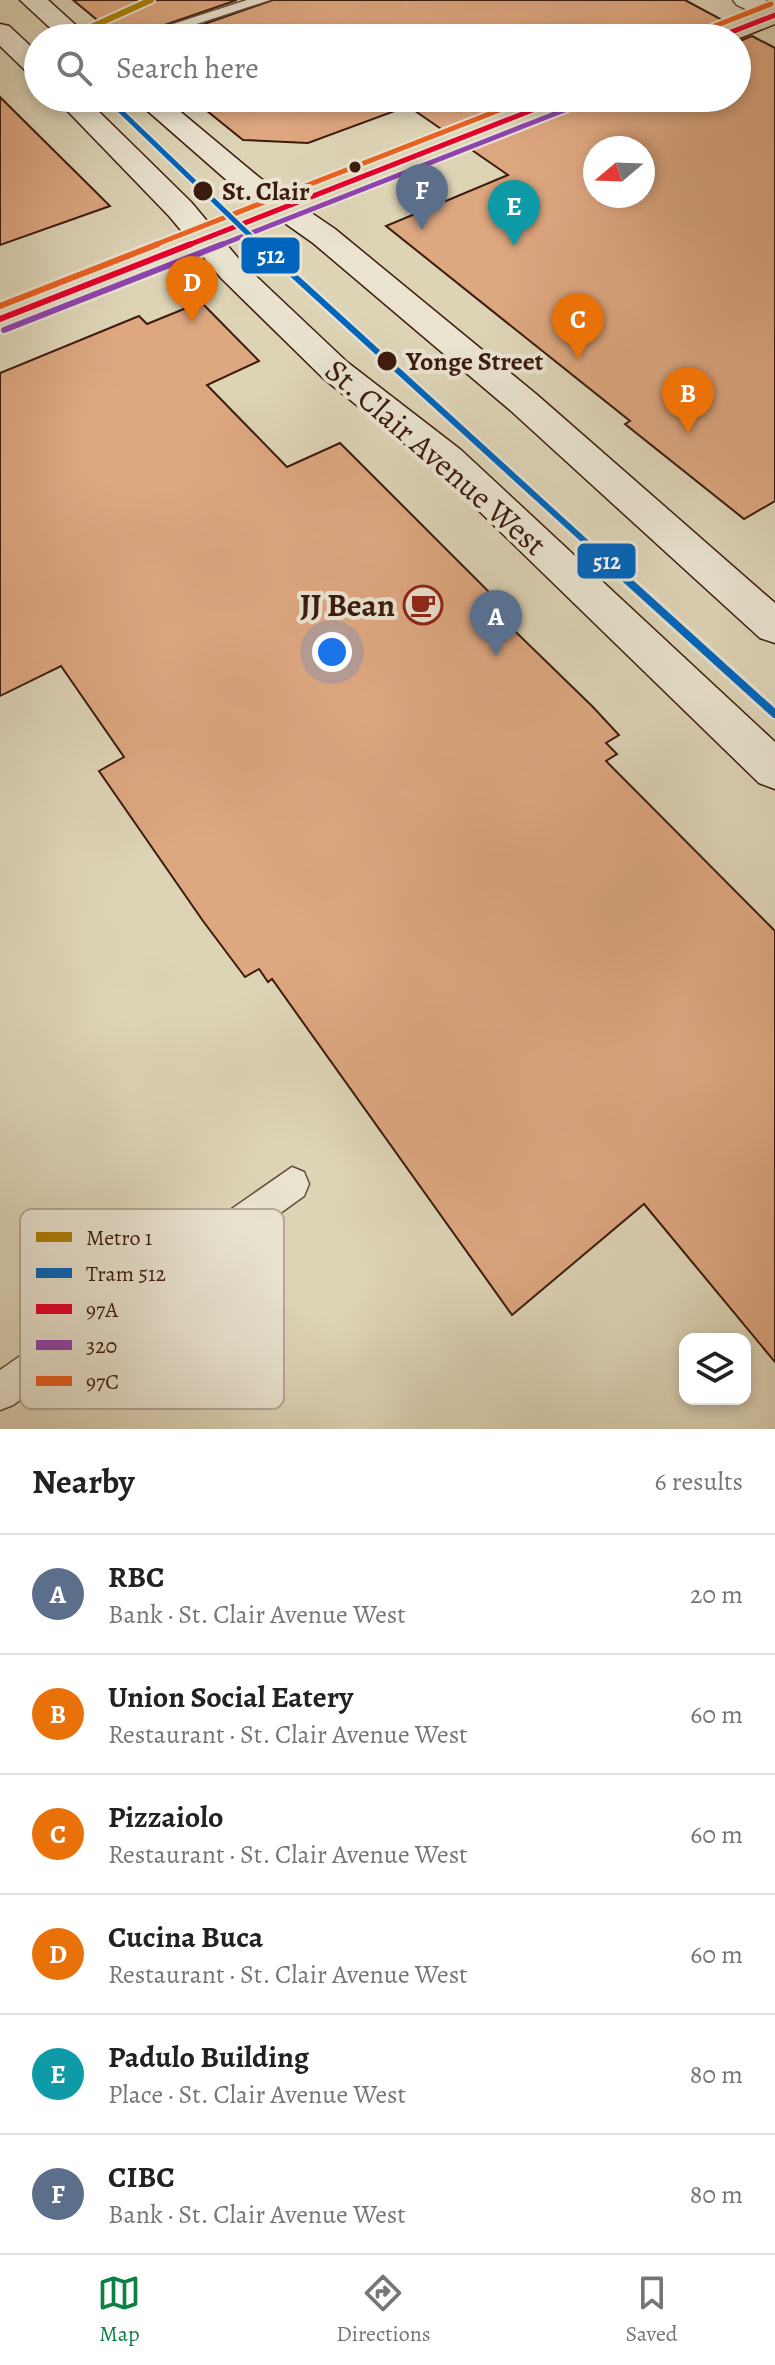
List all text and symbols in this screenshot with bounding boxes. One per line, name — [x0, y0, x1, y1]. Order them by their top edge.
search box — [24, 24, 751, 112]
icon: search — [52, 46, 96, 90]
text: Search here — [116, 48, 259, 88]
north arrow — [583, 136, 655, 208]
unlabelled marker — [347, 159, 363, 175]
pin: F — [396, 164, 448, 230]
place label: St. Clair — [222, 174, 310, 209]
marker: St. Clair — [191, 179, 215, 203]
pin: E — [488, 180, 540, 246]
line badge: 512 — [240, 236, 301, 275]
text: 512 — [257, 241, 285, 271]
pin: D — [166, 256, 218, 322]
pin: C — [552, 293, 604, 359]
place label: Yonge Street — [405, 344, 544, 379]
street label: St. Clair Avenue West — [316, 348, 556, 566]
marker: Yonge Street — [375, 349, 399, 373]
pin: B — [662, 367, 714, 433]
line badge: 512 — [576, 542, 637, 580]
text: 512 — [593, 547, 621, 577]
place label: JJ Bean — [300, 583, 395, 627]
cafe icon: JJ Bean — [402, 584, 444, 626]
pin: A — [470, 590, 522, 656]
your location — [312, 632, 352, 672]
legend — [20, 1209, 284, 1409]
text: Metro 1 — [86, 1223, 152, 1253]
text: Tram 512 — [86, 1259, 166, 1289]
text: 97A — [86, 1295, 119, 1325]
text: 320 — [86, 1331, 117, 1361]
map controls — [679, 1333, 751, 1405]
button: layers — [679, 1333, 751, 1405]
text: 97C — [86, 1367, 119, 1397]
text: Nearby — [32, 1458, 135, 1505]
text: 6 results — [655, 1464, 743, 1499]
text: RBC — [108, 1557, 165, 1597]
text: A — [50, 1577, 66, 1612]
text: 20 m — [690, 1577, 743, 1612]
text: Bank · St. Clair Avenue West — [108, 1597, 406, 1632]
text: Union Social Eatery — [108, 1677, 353, 1717]
text: B — [50, 1697, 66, 1732]
text: 60 m — [690, 1697, 743, 1732]
text: Restaurant · St. Clair Avenue West — [108, 1717, 468, 1752]
text: Pizzaiolo — [108, 1797, 224, 1837]
text: C — [50, 1817, 66, 1852]
text: 60 m — [690, 1817, 743, 1852]
text: Restaurant · St. Clair Avenue West — [108, 1837, 468, 1872]
text: Cucina Buca — [108, 1917, 263, 1957]
text: D — [49, 1937, 67, 1972]
text: 60 m — [690, 1937, 743, 1972]
text: Restaurant · St. Clair Avenue West — [108, 1957, 468, 1992]
text: Padulo Building — [108, 2037, 309, 2077]
text: E — [50, 2057, 66, 2092]
text: 80 m — [690, 2057, 743, 2092]
text: Place · St. Clair Avenue West — [108, 2077, 406, 2112]
text: CIBC — [108, 2157, 175, 2197]
text: F — [51, 2177, 65, 2212]
text: 80 m — [690, 2177, 743, 2212]
text: Bank · St. Clair Avenue West — [108, 2197, 406, 2232]
tab: Map — [97, 2271, 141, 2349]
tab: Directions — [336, 2271, 431, 2349]
tab: Saved — [625, 2271, 678, 2349]

